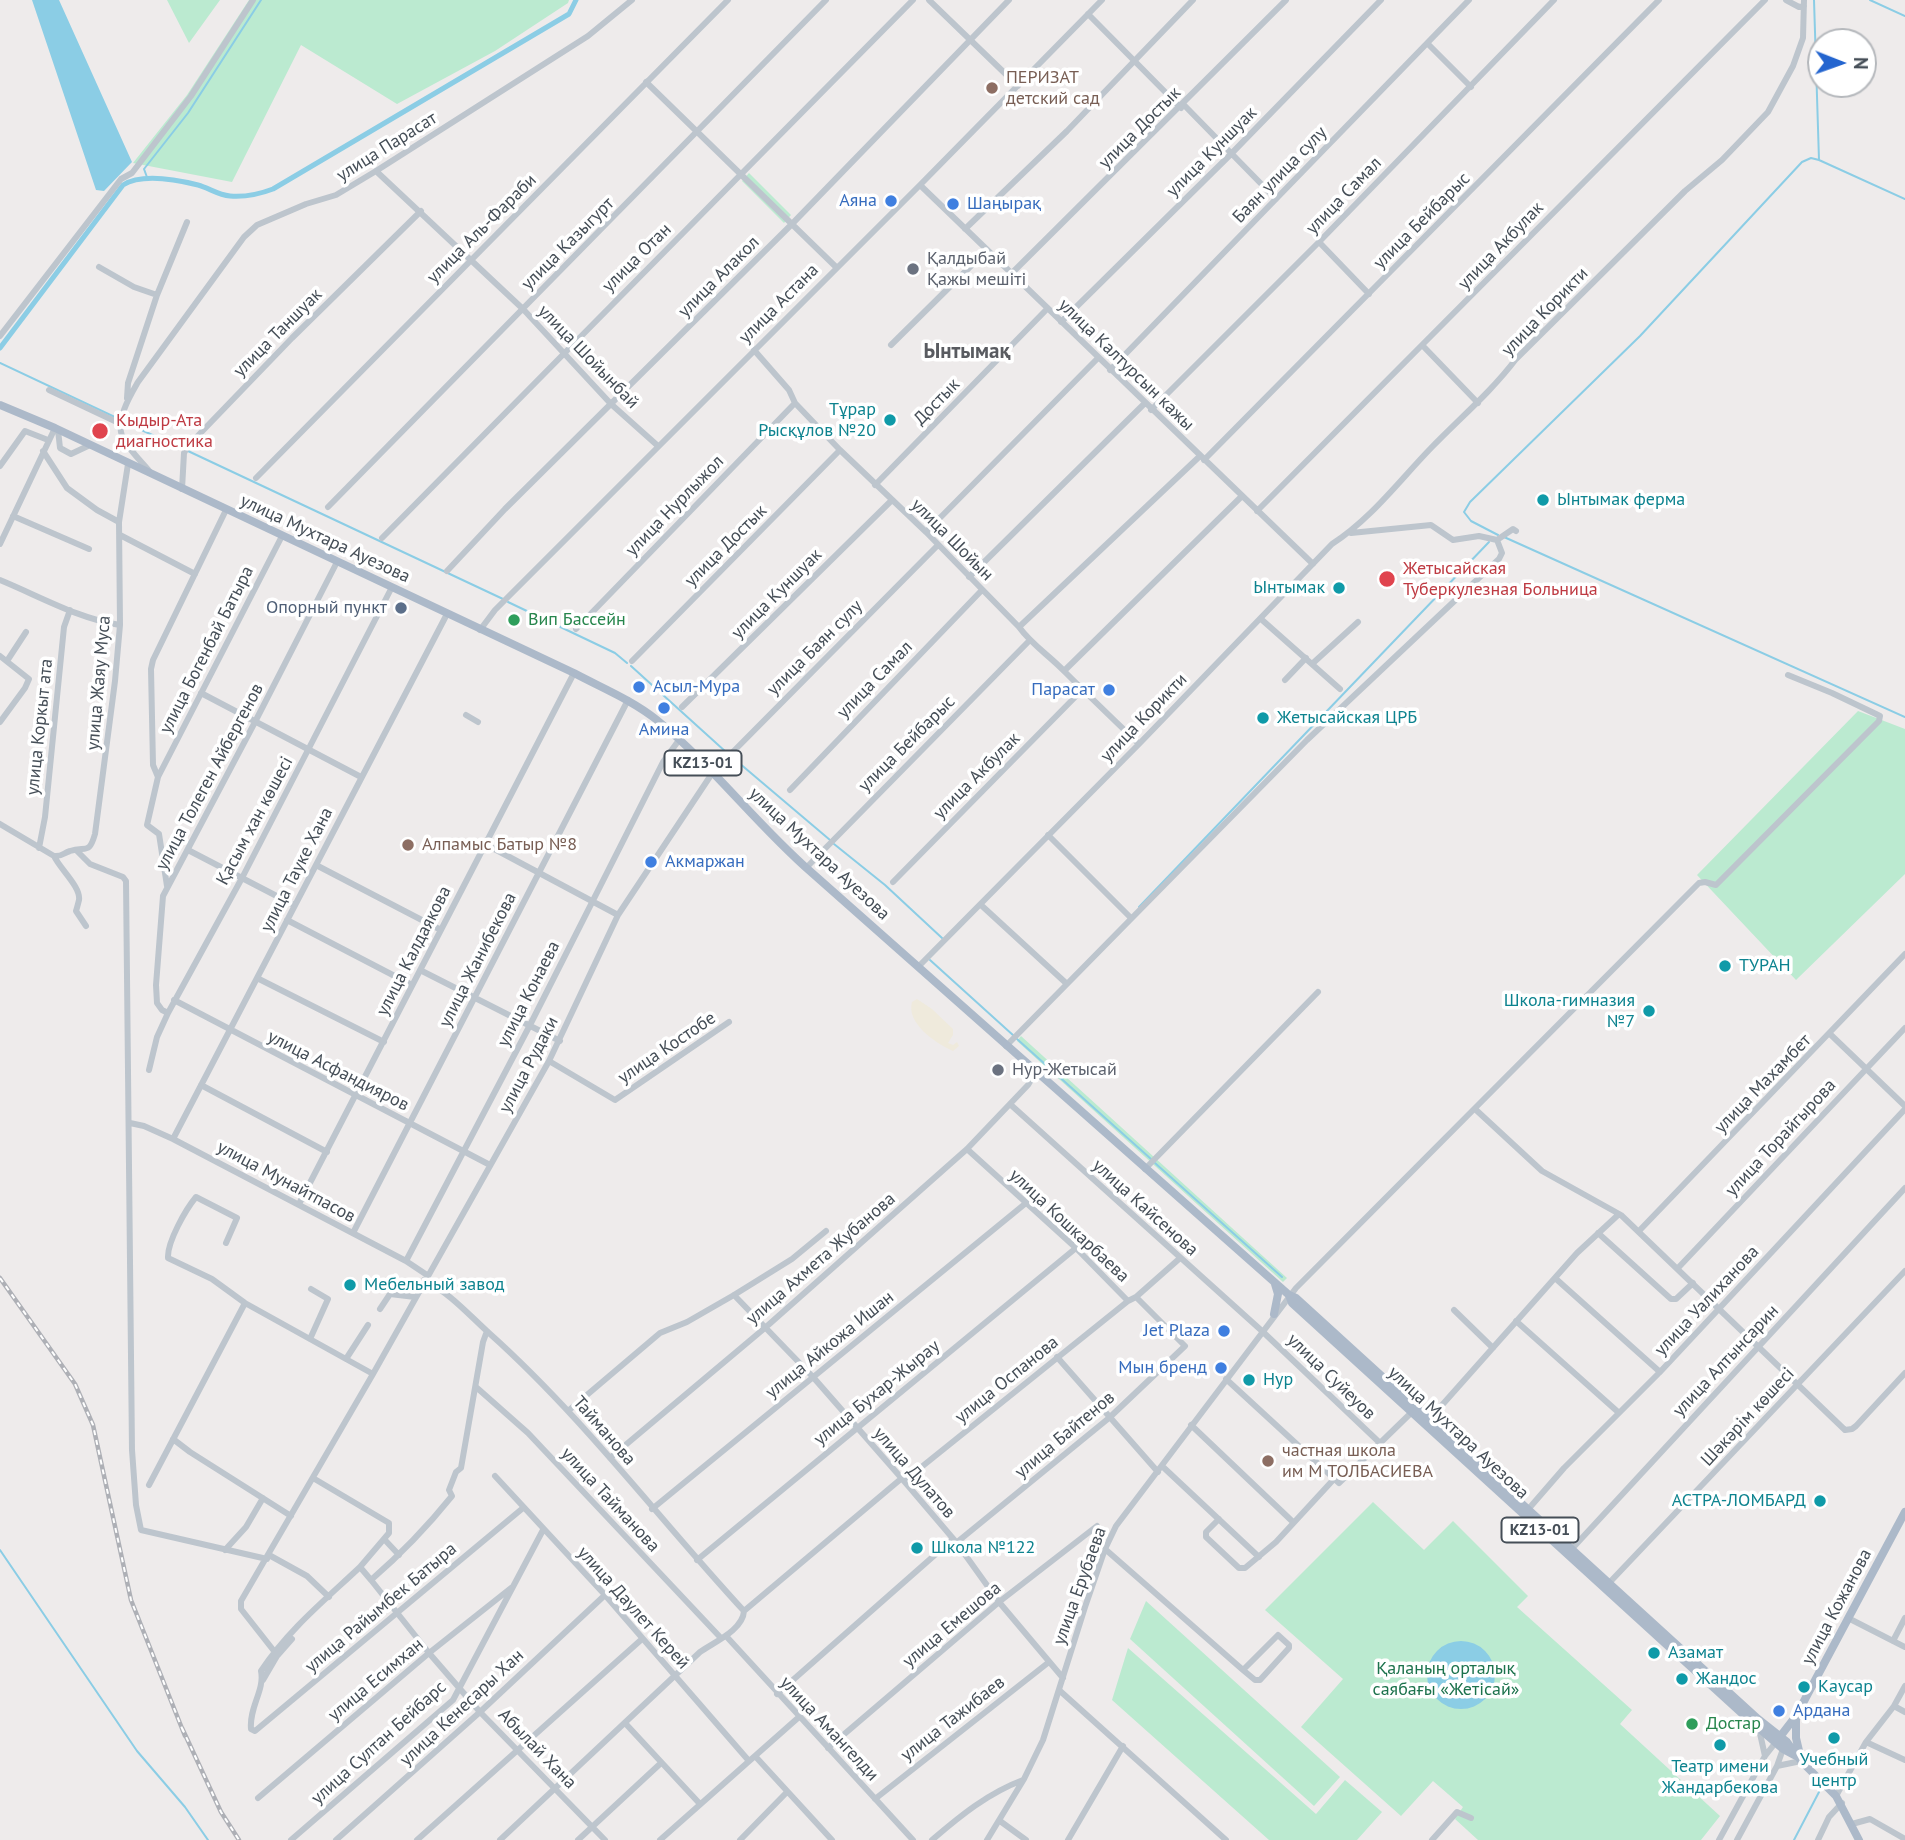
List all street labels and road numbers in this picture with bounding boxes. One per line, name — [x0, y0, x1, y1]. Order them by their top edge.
street label: улица Достык — [1094, 82, 1186, 174]
street label: улица Куншуак — [1162, 102, 1262, 202]
street label: улица Парасат — [333, 108, 441, 186]
street label: Баян улица сулу — [1228, 122, 1332, 228]
street label: улица Самал — [1302, 153, 1386, 239]
street label: улица Бейбарыс — [1369, 168, 1475, 274]
street label: улица Аль-Фараби — [423, 170, 541, 288]
street label: улица Казыгурт — [517, 193, 619, 295]
street label: улица Акбулак — [1454, 198, 1548, 294]
street label: улица Отан — [598, 219, 676, 297]
street label: улица Алакол — [674, 232, 764, 322]
street label: улица Астана — [735, 260, 823, 348]
street label: улица Корикти — [1497, 263, 1593, 361]
street label: улица Таншуак — [229, 284, 327, 382]
street label: улица Калтурсын кажы — [1054, 294, 1198, 436]
street label: улица Шойынбай — [533, 301, 643, 413]
street label: Достык — [910, 374, 964, 430]
street label: улица Нурлыжол — [621, 451, 729, 561]
street label: улица Мухтара Ауезова — [237, 490, 413, 588]
street label: улица Шойын — [906, 494, 998, 586]
street label: улица Достык — [680, 500, 772, 592]
street label: улица Куншуак — [727, 544, 827, 644]
street label: улица Богенбай Батыра — [155, 563, 259, 737]
street label: улица Баян сулу — [763, 596, 867, 700]
street label: улица Жаяу Муса — [82, 615, 116, 751]
street label: улица Самал — [833, 637, 917, 723]
street label: улица Коркыт ата — [22, 658, 58, 796]
street label: улица Корикти — [1096, 669, 1192, 767]
street label: улица Толеген Айбергенов — [151, 680, 269, 874]
street label: улица Бейбарыс — [854, 691, 960, 797]
street label: улица Акбулак — [929, 728, 1025, 824]
road number: KZ13-01 — [664, 750, 742, 776]
street label: Қасым хан көшесі — [212, 753, 298, 889]
street label: улица Мухтара Ауезова — [744, 783, 894, 925]
street label: улица Тауке Хана — [256, 804, 338, 936]
street label: улица Калдаякова — [372, 882, 456, 1020]
street label: улица Жанибекова — [435, 889, 521, 1031]
street label: улица Конаева — [493, 938, 565, 1050]
street label: улица Костобе — [614, 1007, 720, 1089]
street label: улица Рудаки — [495, 1013, 563, 1117]
street label: улица Асфандияров — [264, 1026, 412, 1116]
street label: улица Махамбет — [1710, 1030, 1816, 1138]
street label: улица Торайгырова — [1721, 1075, 1841, 1201]
street label: улица Мунайтпасов — [213, 1136, 359, 1228]
street label: улица Кайсенова — [1088, 1155, 1202, 1261]
street label: улица Кошкарбаева — [1005, 1165, 1133, 1287]
street label: улица Ахмета Жубанова — [742, 1188, 900, 1330]
street label: улица Уалиханова — [1650, 1241, 1764, 1361]
street label: улица Айкожа Ишан — [762, 1287, 898, 1403]
street label: улица Алтынсарин — [1669, 1301, 1783, 1421]
street label: улица Суйеуов — [1282, 1329, 1380, 1425]
street label: улица Оспанова — [951, 1332, 1063, 1428]
street label: улица Бухар-Жырау — [810, 1336, 944, 1450]
street label: улица Мухтара Ауезова — [1383, 1362, 1533, 1504]
street label: Шәкәрім көшесі — [1697, 1363, 1799, 1471]
street label: улица Байтенов — [1011, 1387, 1119, 1483]
street label: Тайманова — [568, 1392, 640, 1470]
street label: улица Дулатов — [869, 1423, 959, 1523]
street label: улица Тайманова — [556, 1443, 664, 1557]
road number: KZ13-01 — [1502, 1518, 1578, 1542]
street label: улица Ерубаева — [1049, 1524, 1111, 1648]
street label: улица Райымбек Батыра — [301, 1538, 461, 1678]
street label: улица Даулет Керей — [572, 1542, 694, 1674]
street label: улица Кожанова — [1797, 1545, 1877, 1669]
street label: улица Емешова — [898, 1578, 1006, 1672]
street label: улица Есимхан — [324, 1634, 428, 1726]
street label: улица Кенесары Хан — [396, 1645, 528, 1771]
street label: улица Амангелди — [775, 1672, 883, 1786]
street label: улица Тажибаев — [897, 1672, 1009, 1766]
street label: улица Султан Бейбарс — [307, 1677, 451, 1809]
street label: Абылай Хана — [493, 1704, 581, 1794]

